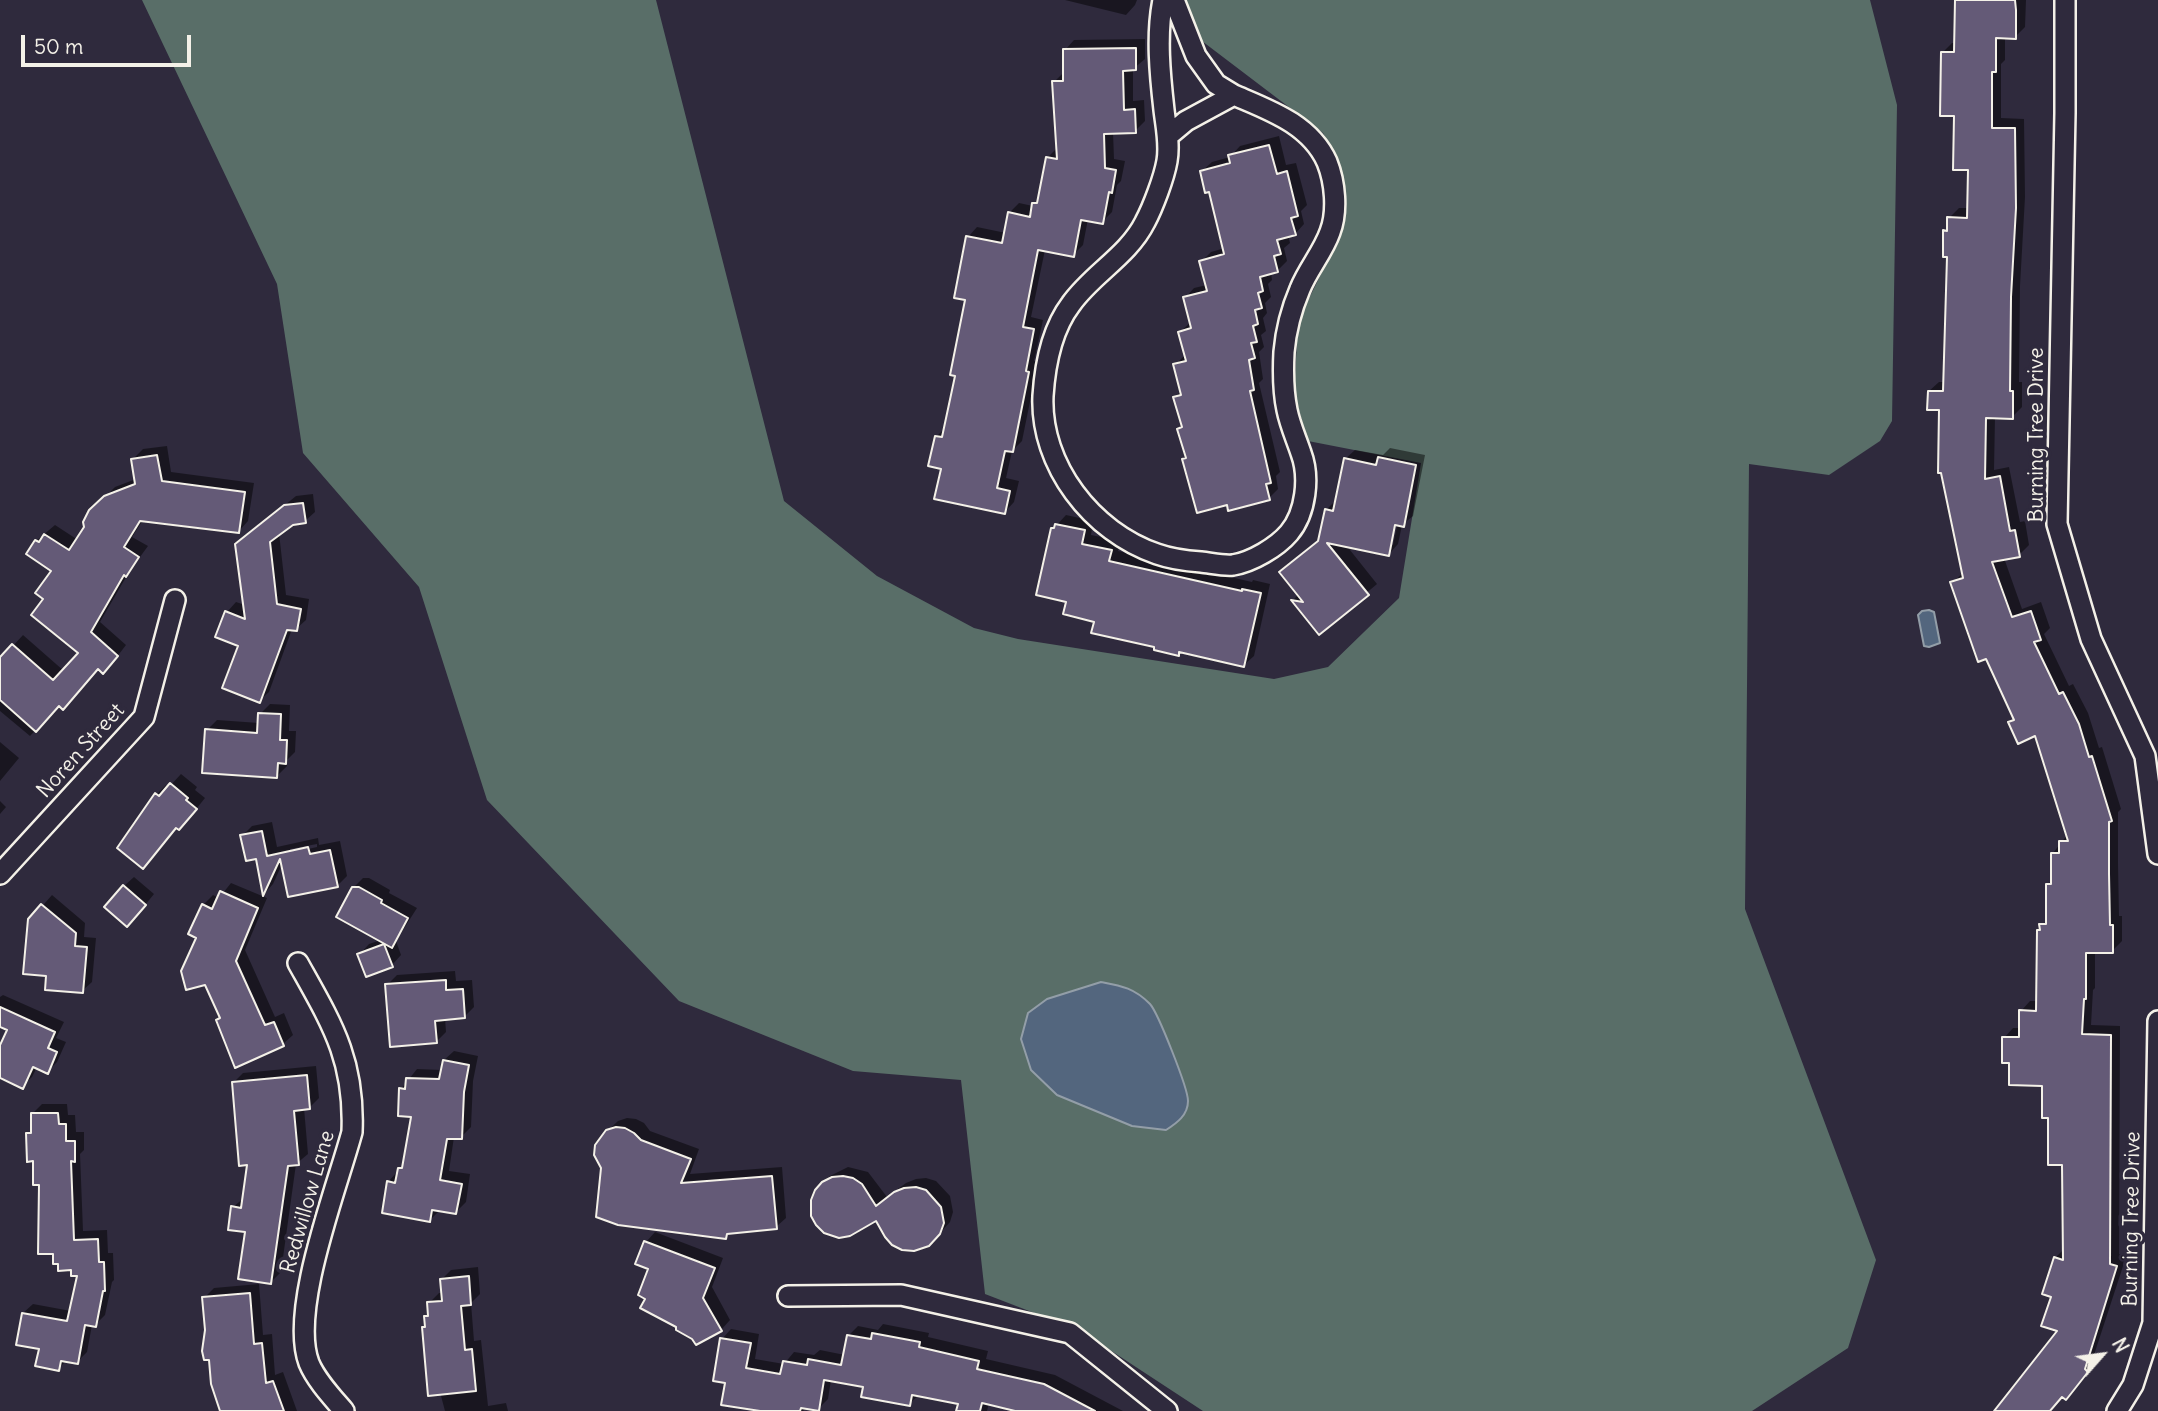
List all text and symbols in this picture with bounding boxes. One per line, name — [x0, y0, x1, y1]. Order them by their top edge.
scale bar — [24, 21, 194, 65]
text: 50 m — [34, 33, 83, 60]
street label: Burning Tree Drive — [2024, 347, 2050, 523]
street label: Noren Street — [32, 699, 130, 803]
street label: Redwillow Lane — [276, 1128, 340, 1276]
street label: Burning Tree Drive — [2118, 1131, 2146, 1307]
north arrow — [2067, 1320, 2137, 1390]
text: N — [2107, 1334, 2134, 1357]

